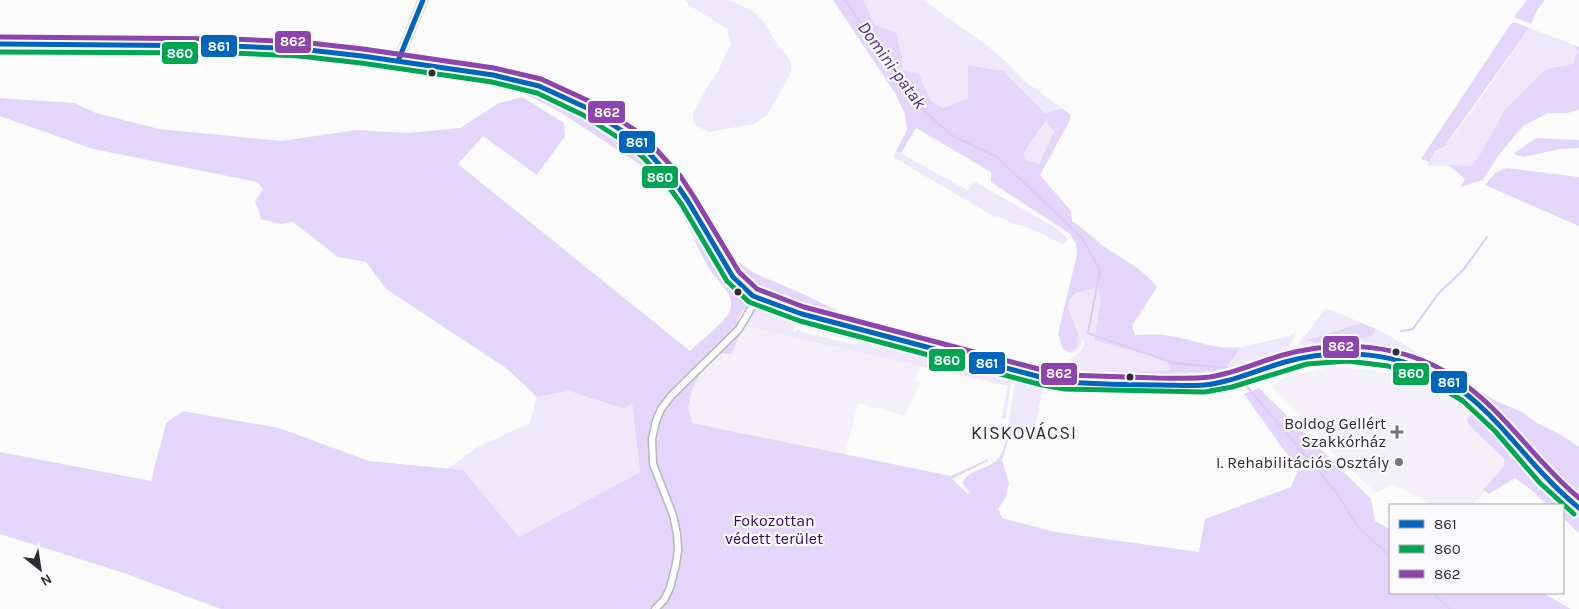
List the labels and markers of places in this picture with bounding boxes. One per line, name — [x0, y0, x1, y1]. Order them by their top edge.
unlabelled marker — [427, 68, 437, 78]
unlabelled marker — [733, 287, 743, 297]
unlabelled marker — [1391, 347, 1401, 357]
unlabelled marker — [1125, 372, 1135, 382]
place label: Boldog Gellért Szakkórház — [1284, 414, 1386, 451]
marker: Boldog Gellért Szakkórház — [1390, 425, 1404, 439]
place label: I. Rehabilitációs Osztály — [1216, 453, 1390, 472]
marker: I. Rehabilitációs Osztály — [1393, 456, 1405, 468]

